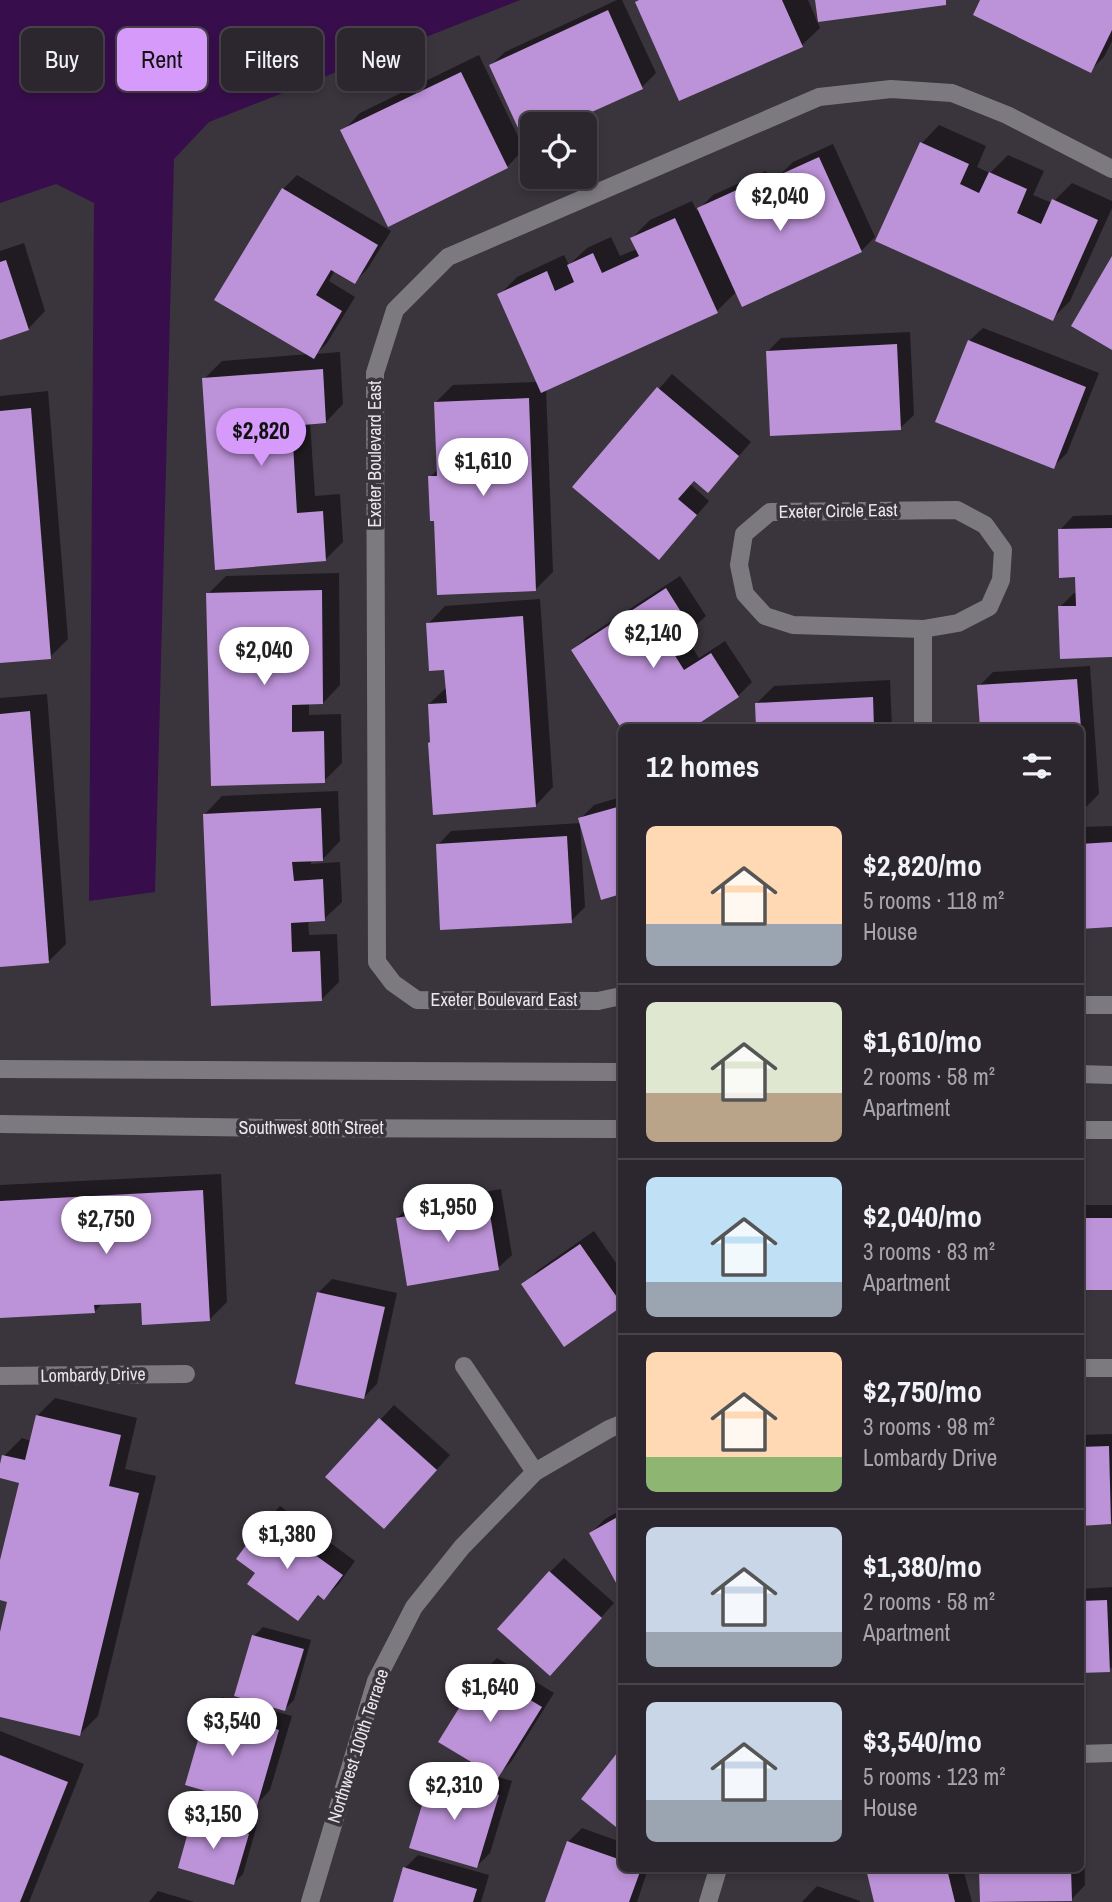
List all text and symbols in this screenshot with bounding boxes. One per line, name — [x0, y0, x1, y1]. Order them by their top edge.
chip: Buy — [21, 28, 103, 91]
chip: Rent — [117, 28, 207, 91]
chip: Filters — [221, 28, 323, 91]
chip: New — [337, 28, 425, 91]
map controls — [520, 112, 597, 189]
button: locate — [520, 112, 597, 189]
pin: $2,040 — [723, 174, 837, 233]
text: $2,040 — [751, 180, 809, 211]
street label: Exeter Boulevard East — [362, 381, 387, 527]
pin: $2,820 — [204, 408, 318, 468]
text: $2,820 — [232, 415, 290, 446]
pin: $1,610 — [426, 438, 540, 498]
text: $1,610 — [454, 445, 512, 476]
street label: Exeter Circle East — [778, 497, 898, 524]
pin: $2,140 — [596, 610, 710, 670]
text: $2,140 — [624, 617, 682, 648]
pin: $2,040 — [207, 628, 321, 687]
text: $2,040 — [235, 634, 293, 665]
text: 12 homes — [646, 746, 760, 786]
icon: filters — [1018, 747, 1056, 785]
text: $2,820/mo — [863, 845, 982, 885]
icon: home — [702, 854, 786, 938]
text: 5 rooms · 118 m² — [863, 885, 1004, 916]
text: House — [863, 916, 918, 947]
street label: Exeter Boulevard East — [431, 987, 577, 1012]
text: $1,610/mo — [863, 1021, 982, 1061]
icon: home — [702, 1030, 786, 1114]
text: 2 rooms · 58 m² — [863, 1061, 995, 1092]
text: Apartment — [863, 1092, 950, 1123]
street label: Southwest 80th Street — [238, 1115, 384, 1140]
pin: $1,950 — [391, 1184, 505, 1244]
text: $1,950 — [419, 1191, 477, 1222]
pin: $2,750 — [49, 1196, 163, 1256]
text: $2,040/mo — [863, 1196, 982, 1236]
text: $2,750 — [77, 1203, 135, 1234]
icon: home — [702, 1205, 786, 1289]
text: 3 rooms · 83 m² — [863, 1236, 995, 1267]
text: Apartment — [863, 1267, 950, 1298]
street label: Lombardy Drive — [40, 1361, 146, 1388]
text: $2,750/mo — [863, 1371, 982, 1411]
icon: home — [702, 1380, 786, 1464]
text: 3 rooms · 98 m² — [863, 1411, 995, 1442]
text: Lombardy Drive — [863, 1442, 997, 1473]
pin: $1,380 — [230, 1512, 344, 1571]
text: $1,380 — [258, 1518, 316, 1549]
text: $1,380/mo — [863, 1546, 982, 1586]
icon: home — [702, 1555, 786, 1639]
text: 2 rooms · 58 m² — [863, 1586, 995, 1617]
text: Apartment — [863, 1617, 950, 1648]
pin: $1,640 — [433, 1664, 547, 1724]
street label: Northwest 100th Terrace — [321, 1666, 394, 1826]
text: $1,640 — [461, 1671, 519, 1702]
pin: $3,540 — [175, 1698, 289, 1758]
text: $3,540 — [203, 1705, 261, 1736]
text: $3,540/mo — [863, 1721, 982, 1761]
icon: home — [702, 1730, 786, 1814]
text: 5 rooms · 123 m² — [863, 1761, 1006, 1792]
pin: $2,310 — [397, 1762, 511, 1822]
text: $2,310 — [425, 1769, 483, 1800]
pin: $3,150 — [156, 1792, 270, 1851]
text: House — [863, 1792, 918, 1823]
text: $3,150 — [184, 1798, 242, 1829]

